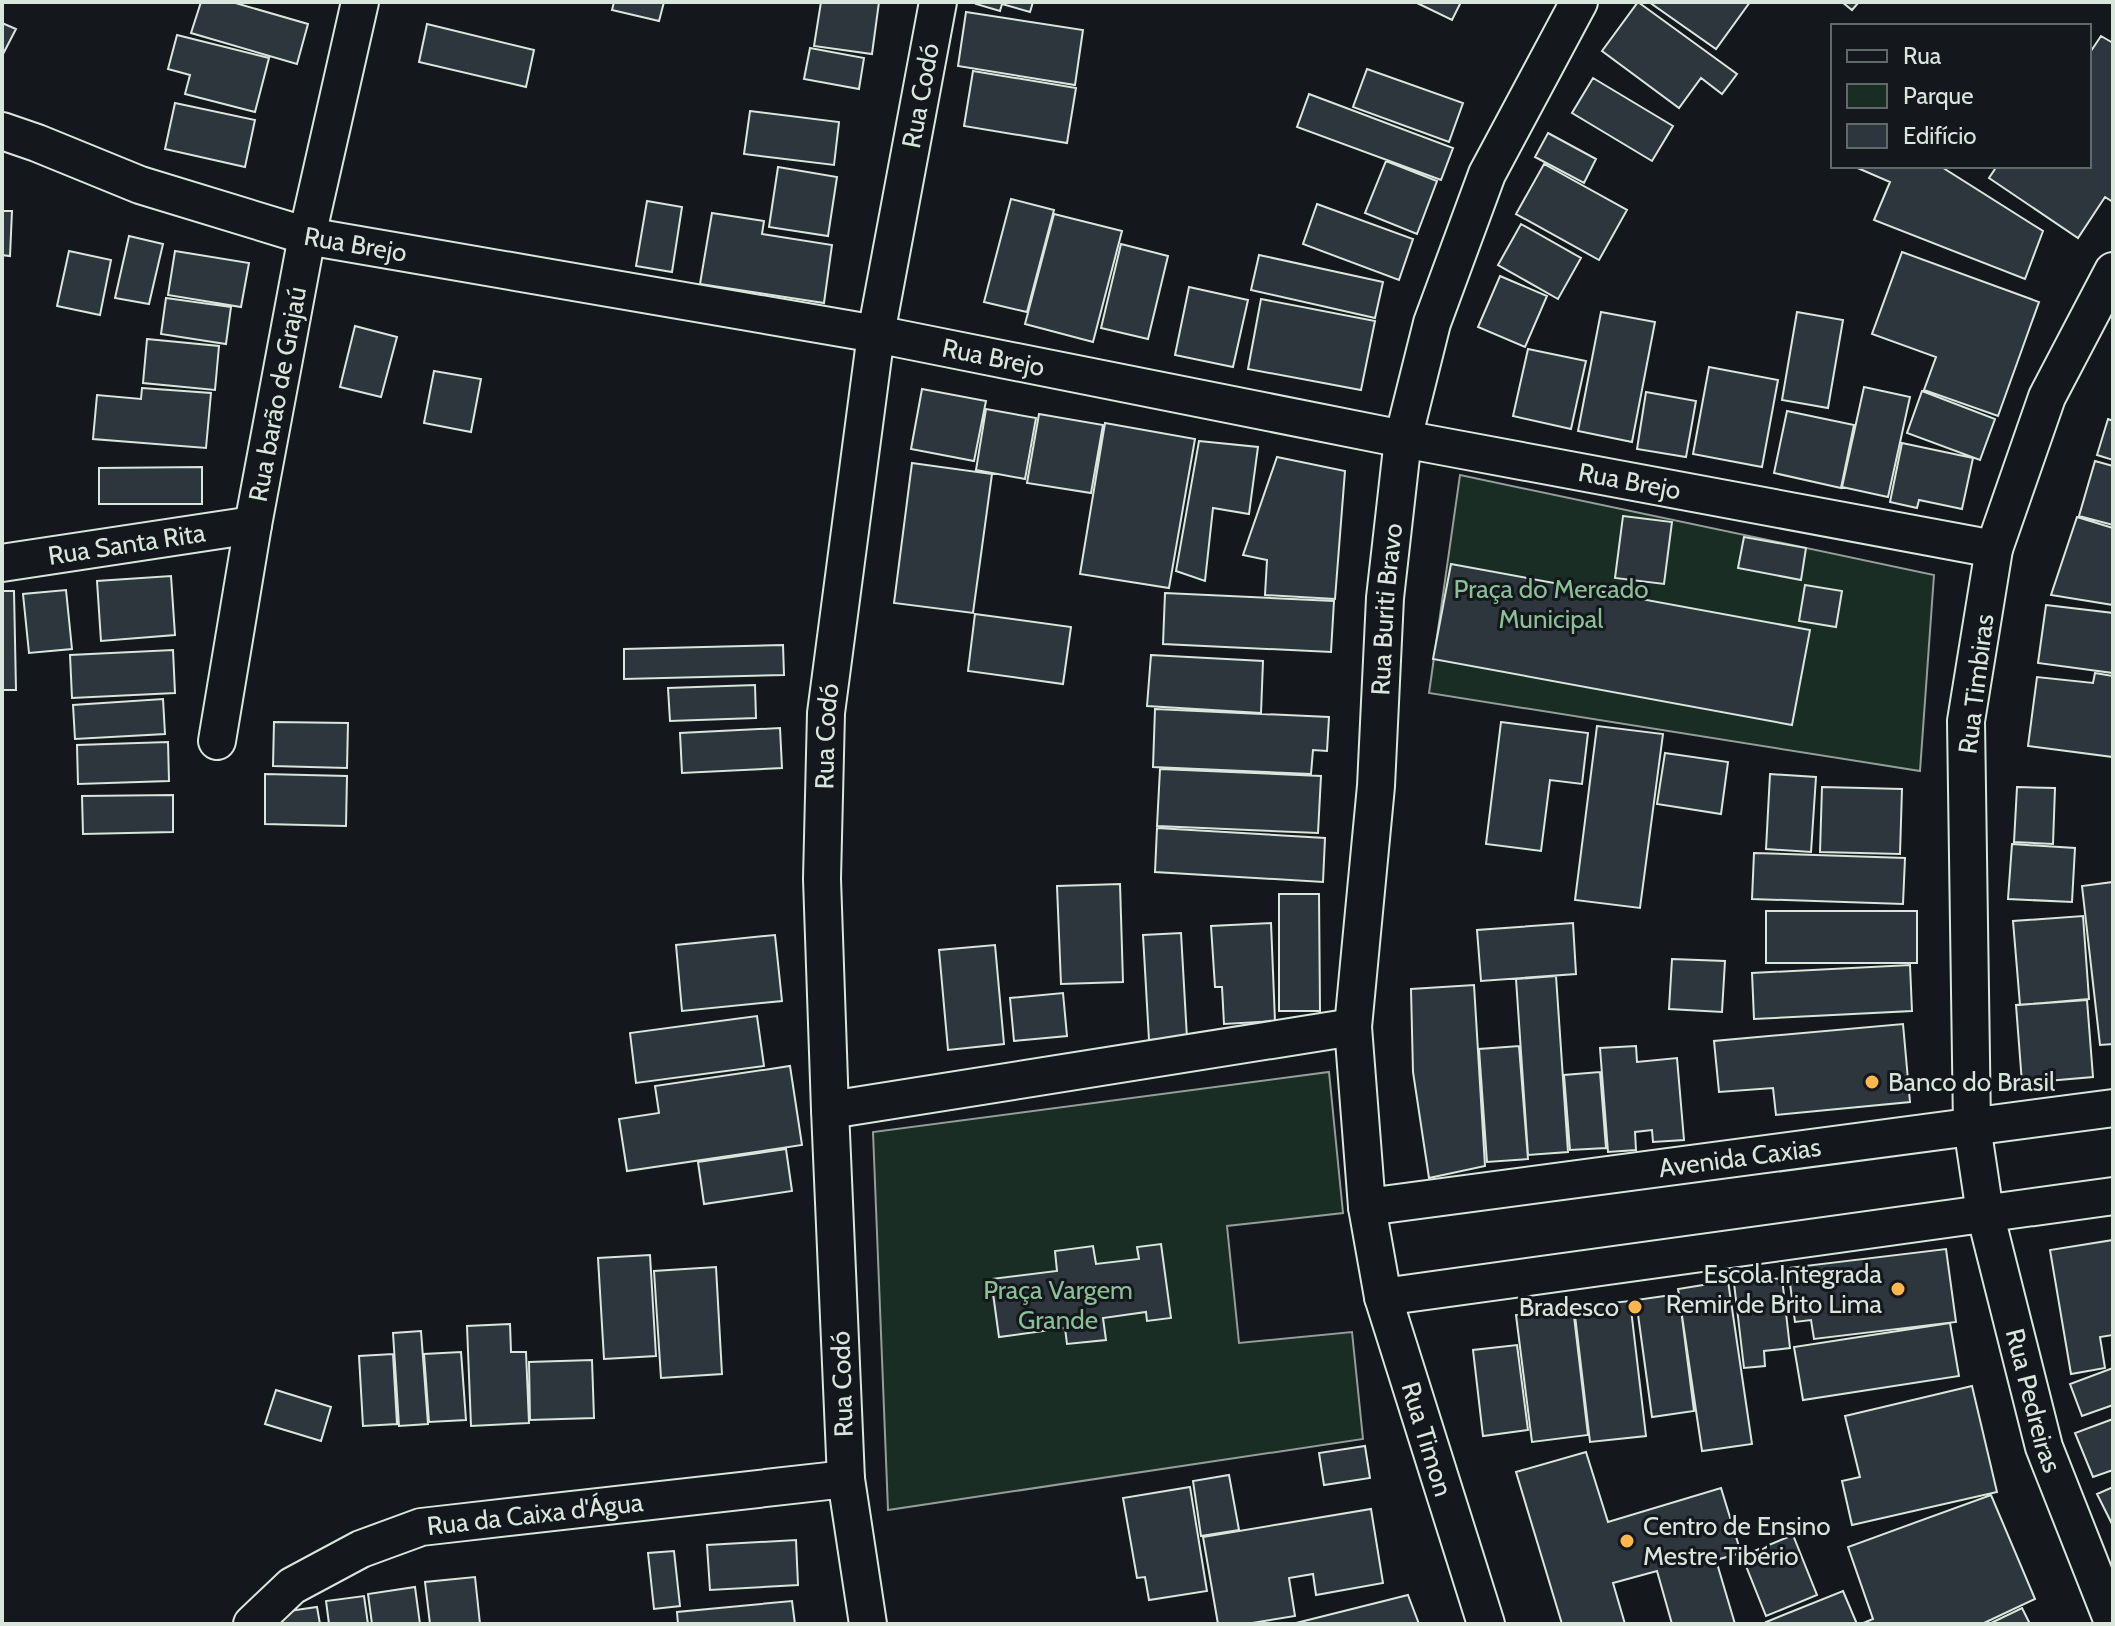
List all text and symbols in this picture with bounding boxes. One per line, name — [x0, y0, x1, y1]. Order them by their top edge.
legend — [1831, 24, 2091, 168]
street label: Rua Codó — [895, 41, 946, 151]
text: Rua — [1903, 41, 1942, 70]
text: Parque — [1903, 81, 1973, 110]
text: Edifício — [1903, 121, 1977, 150]
street label: Rua Brejo — [302, 220, 409, 269]
street label: Rua barão de Grajaú — [242, 284, 313, 504]
street label: Rua Brejo — [939, 332, 1047, 383]
street label: Rua Brejo — [1576, 456, 1683, 506]
street label: Rua Santa Rita — [46, 516, 208, 572]
street label: Rua Buriti Bravo — [1364, 521, 1409, 696]
park label: Praça do Mercado Municipal — [1454, 573, 1648, 635]
street label: Rua Timbiras — [1952, 612, 2000, 756]
street label: Rua Codó — [808, 681, 846, 790]
place label: Banco do Brasil — [1888, 1066, 2055, 1098]
marker: Banco do Brasil — [1863, 1073, 1881, 1091]
street label: Avenida Caxias — [1657, 1131, 1823, 1184]
place label: Escola Integrada Remir de Brito Lima — [1666, 1258, 1883, 1320]
park label: Praça Vargem Grande — [983, 1274, 1133, 1336]
marker: Escola Integrada Remir de Brito Lima — [1889, 1280, 1907, 1298]
place label: Bradesco — [1519, 1291, 1619, 1323]
marker: Bradesco — [1626, 1298, 1644, 1316]
street label: Rua Pedreiras — [1999, 1325, 2069, 1477]
street label: Rua Codó — [824, 1330, 860, 1438]
street label: Rua Timon — [1394, 1378, 1460, 1500]
street label: Rua da Caixa d'Água — [425, 1486, 645, 1542]
place label: Centro de Ensino Mestre Tibério — [1643, 1510, 1831, 1572]
marker: Centro de Ensino Mestre Tibério — [1618, 1532, 1636, 1550]

